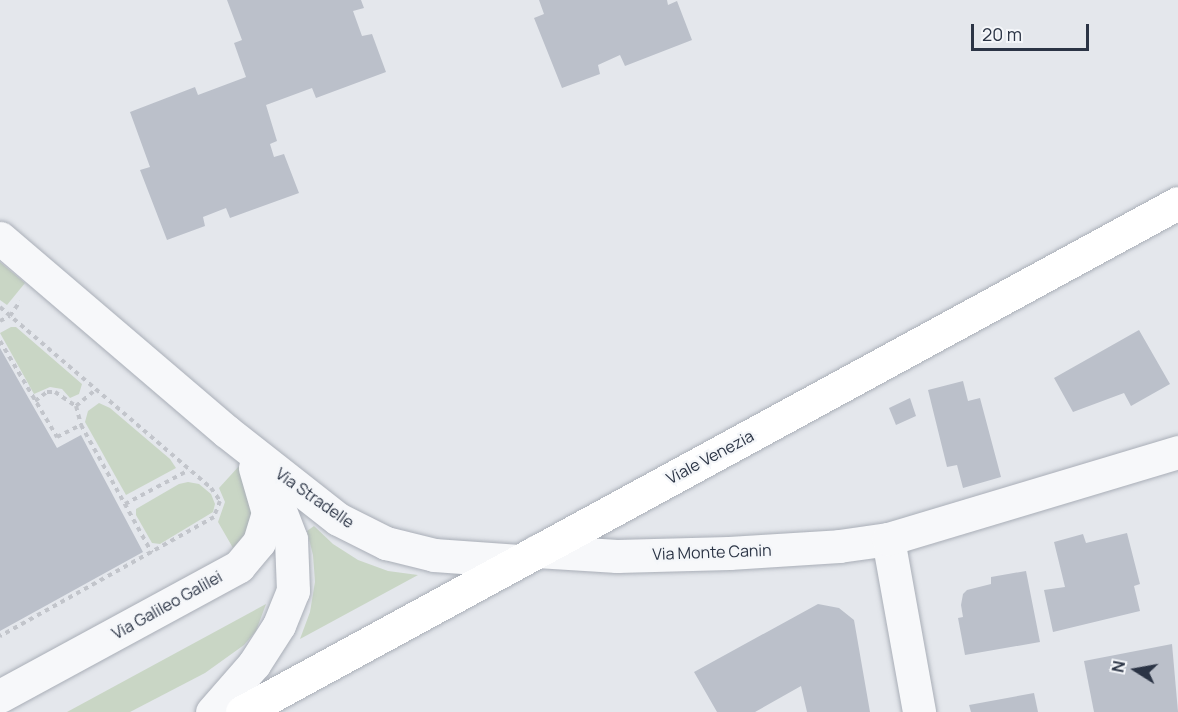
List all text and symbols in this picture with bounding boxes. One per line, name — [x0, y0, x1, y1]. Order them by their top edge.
scale bar — [974, 12, 1092, 50]
text: 20 m — [982, 22, 1022, 46]
street label: Viale Venezia — [663, 426, 757, 488]
street label: Via Stradelle — [272, 464, 358, 532]
street label: Via Monte Canin — [652, 540, 772, 564]
street label: Via Galileo Galilei — [109, 567, 225, 643]
north arrow — [1106, 640, 1166, 700]
text: N — [1106, 659, 1130, 674]

